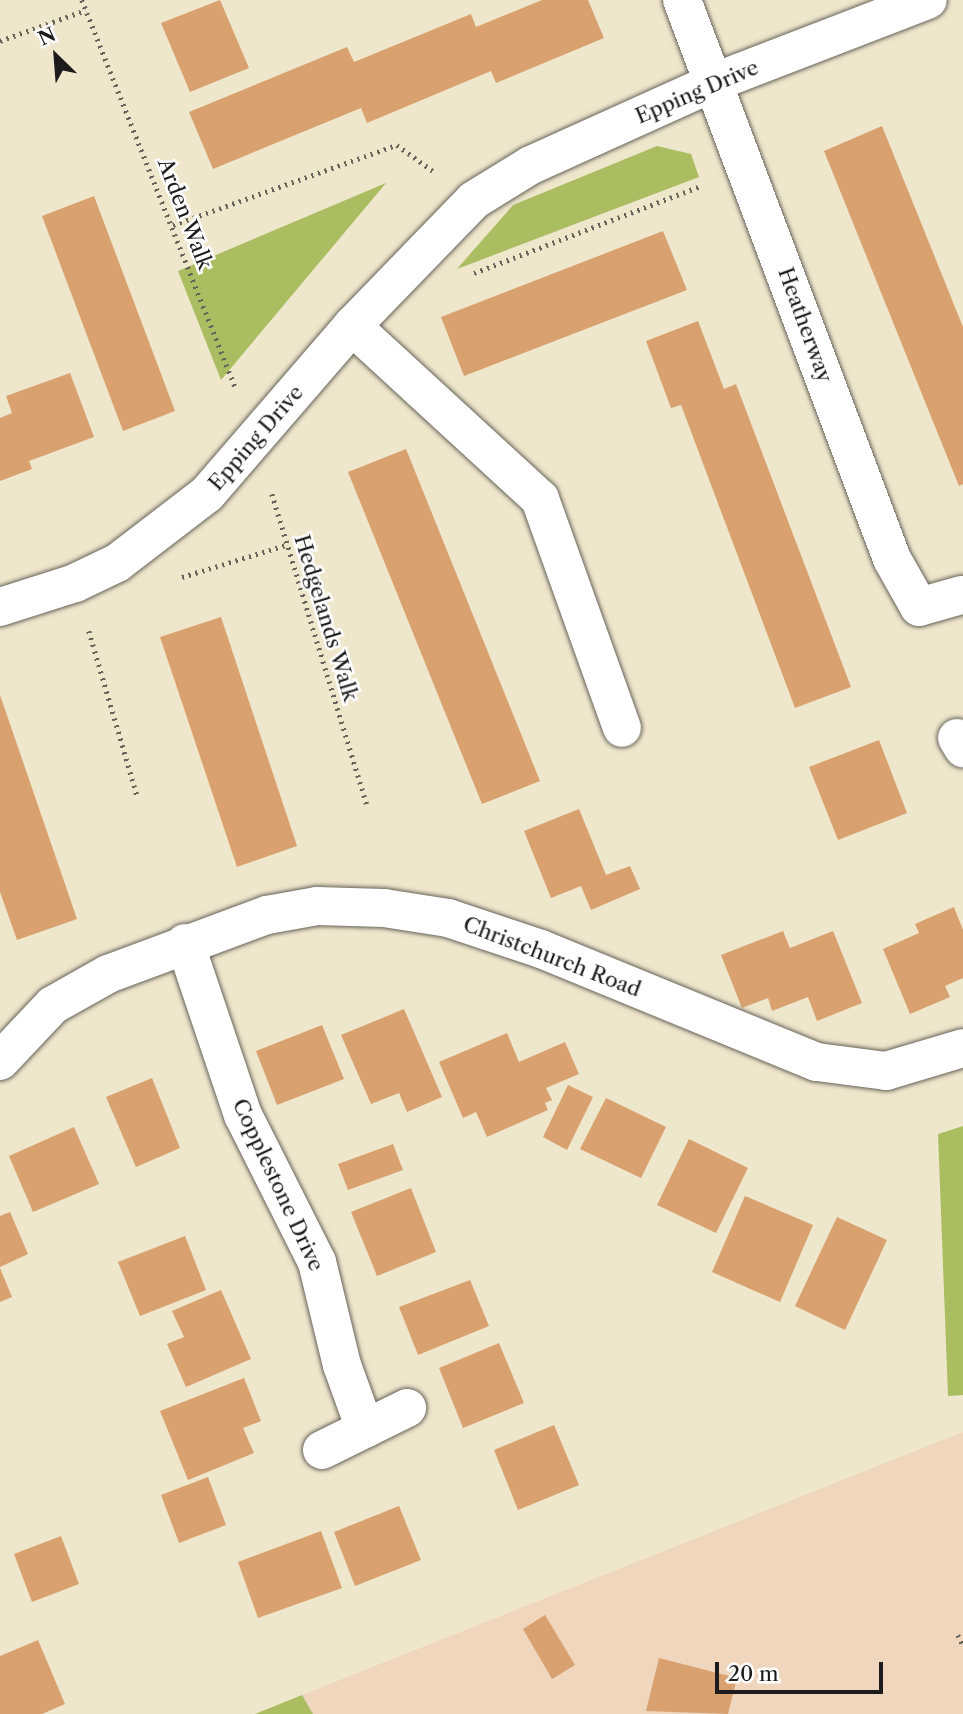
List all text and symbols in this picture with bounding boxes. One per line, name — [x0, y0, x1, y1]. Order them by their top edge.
north arrow — [21, 21, 91, 91]
text: N — [35, 23, 59, 50]
street label: Epping Drive — [632, 55, 762, 129]
street label: Arden Walk — [152, 154, 218, 274]
street label: Heatherway — [773, 264, 837, 386]
street label: Epping Drive — [203, 380, 309, 496]
street label: Hedgelands Walk — [289, 531, 363, 705]
street label: Christchurch Road — [460, 911, 644, 1003]
street label: Copplestone Drive — [227, 1095, 329, 1275]
scale bar — [718, 1648, 886, 1692]
text: 20 m — [728, 1661, 779, 1686]

